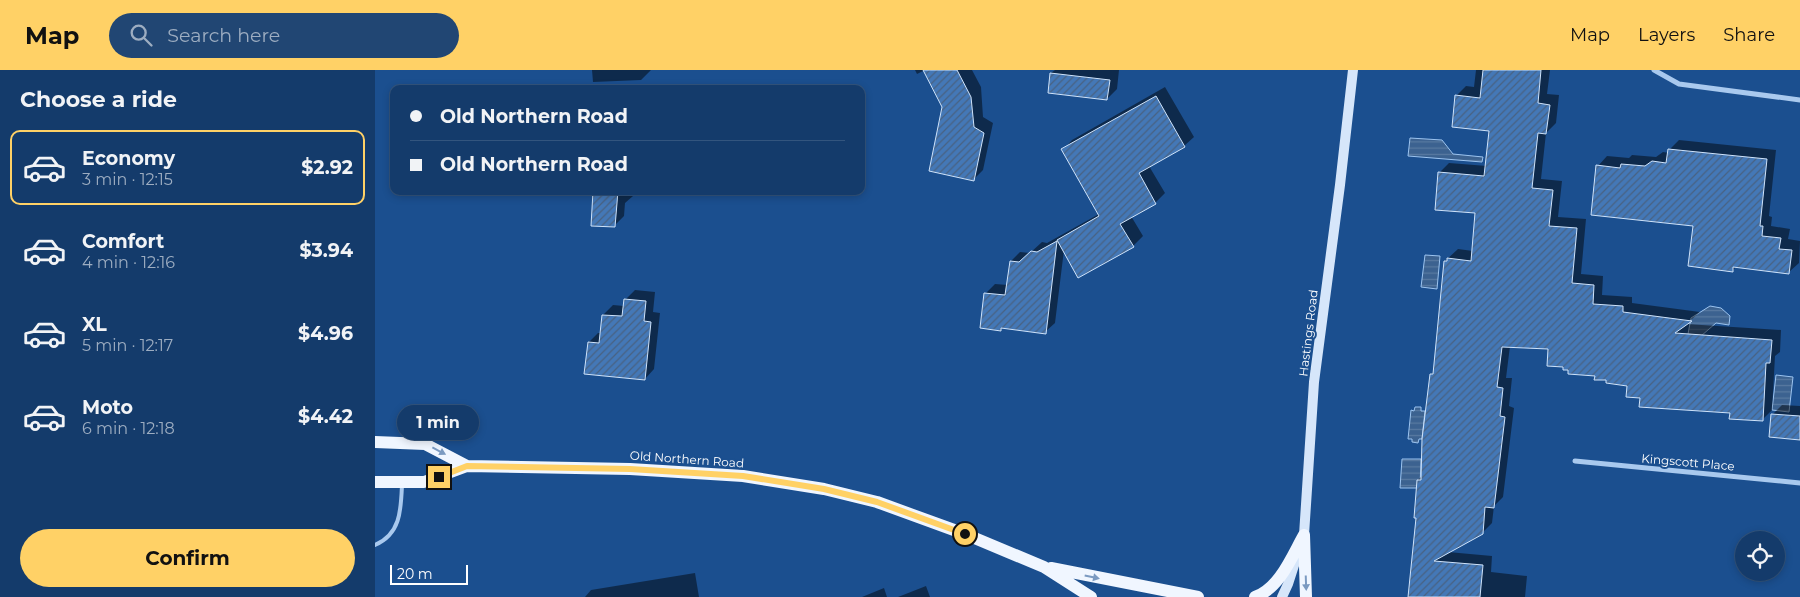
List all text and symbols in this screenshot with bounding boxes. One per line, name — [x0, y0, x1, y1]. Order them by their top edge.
search box — [109, 13, 459, 58]
text: Map — [25, 21, 79, 50]
icon: search — [127, 21, 155, 49]
text: Search here — [167, 24, 280, 47]
text: Map — [1570, 24, 1610, 46]
text: Layers — [1638, 24, 1695, 46]
text: Share — [1723, 24, 1775, 46]
text: Choose a ride — [20, 86, 177, 113]
text: Old Northern Road — [440, 105, 628, 128]
icon: car — [22, 145, 67, 190]
text: Economy — [82, 147, 175, 170]
text: Old Northern Road — [440, 153, 628, 176]
text: $2.92 — [301, 156, 353, 179]
text: 3 min · 12:15 — [82, 170, 173, 189]
icon: car — [22, 228, 67, 273]
text: Comfort — [82, 230, 164, 253]
text: $3.94 — [300, 239, 353, 262]
text: 4 min · 12:16 — [82, 253, 175, 272]
street label: Hastings Road — [1295, 289, 1321, 377]
icon: car — [22, 311, 67, 356]
text: XL — [82, 313, 107, 336]
text: $4.96 — [298, 322, 353, 345]
text: 5 min · 12:17 — [82, 336, 173, 355]
icon: car — [22, 394, 67, 439]
text: Moto — [82, 396, 133, 419]
callout: 1 min — [398, 404, 480, 440]
text: $4.42 — [298, 405, 353, 428]
text: 1 min — [416, 413, 460, 432]
text: 6 min · 12:18 — [82, 419, 175, 438]
one-way arrow — [432, 447, 446, 456]
street label: Old Northern Road — [629, 448, 745, 470]
street label: Kingscott Place — [1641, 450, 1735, 474]
route end — [428, 466, 450, 488]
route start — [954, 523, 976, 545]
button: Confirm — [20, 529, 355, 587]
map controls — [1735, 531, 1785, 581]
button: locate — [1735, 531, 1785, 581]
scale bar — [390, 562, 467, 585]
text: 20 m — [397, 565, 433, 583]
one-way arrow — [1084, 573, 1100, 581]
one-way arrow — [1302, 576, 1310, 592]

